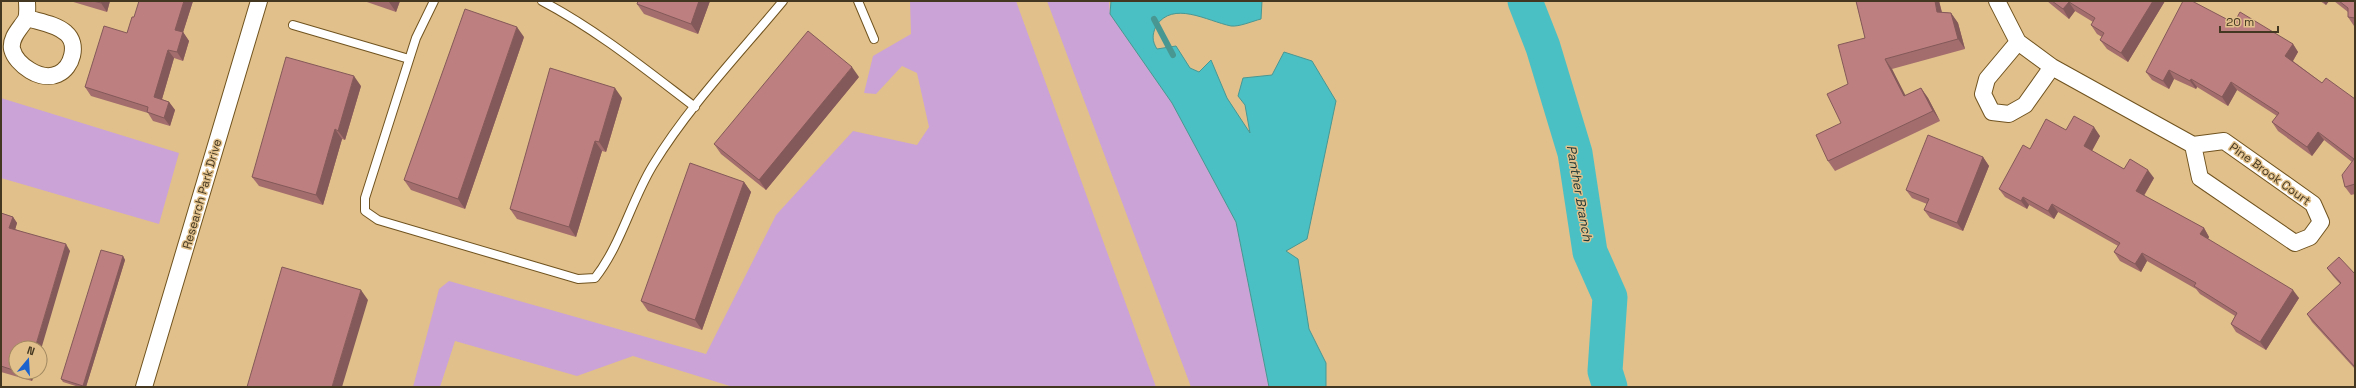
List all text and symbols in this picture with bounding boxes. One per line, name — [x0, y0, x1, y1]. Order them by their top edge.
scale bar — [2220, 8, 2278, 34]
text: 20 m — [2226, 14, 2254, 30]
street label: Research Park Drive — [179, 137, 225, 251]
street label: Pine Brook Court — [2226, 139, 2314, 209]
water label: Panther Branch — [1563, 144, 1597, 243]
north arrow — [8, 340, 48, 380]
text: N — [25, 343, 37, 358]

